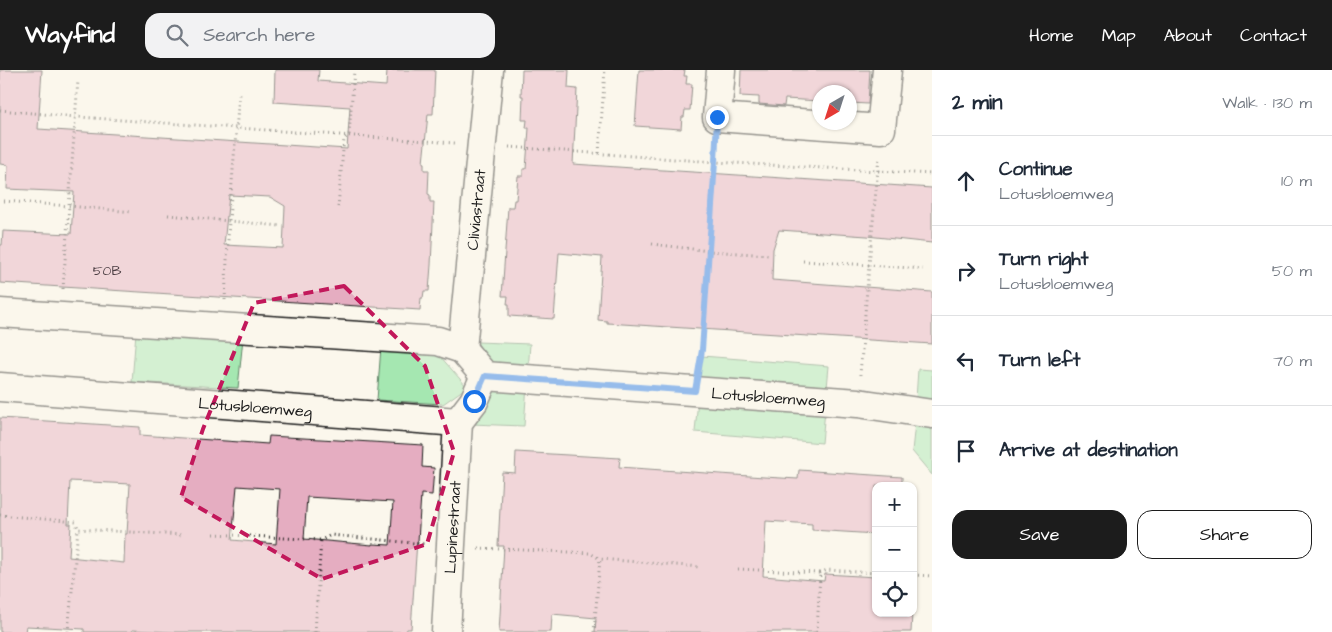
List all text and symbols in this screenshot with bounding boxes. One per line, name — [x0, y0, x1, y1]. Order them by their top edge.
search box — [145, 13, 495, 58]
text: Wayfind — [25, 18, 115, 52]
icon: search — [163, 21, 191, 49]
text: Search here — [203, 22, 315, 49]
text: Home — [1029, 23, 1074, 48]
text: Map — [1102, 23, 1136, 48]
text: About — [1164, 23, 1212, 48]
text: Contact — [1240, 23, 1307, 48]
north arrow — [812, 85, 857, 130]
text: 2 min — [952, 88, 1002, 117]
text: Walk · 130 m — [1222, 92, 1312, 114]
route end — [706, 106, 729, 129]
text: Continue — [999, 156, 1073, 183]
icon: ahead — [952, 167, 980, 195]
street label: Cliviastraat — [462, 168, 491, 251]
text: 10 m — [1281, 170, 1312, 192]
text: Lotusbloemweg — [999, 183, 1113, 205]
text: Turn right — [999, 246, 1088, 273]
icon: right — [952, 257, 980, 285]
text: 50 m — [1272, 260, 1312, 282]
house number: 50B — [93, 261, 121, 281]
text: Lotusbloemweg — [999, 273, 1113, 295]
icon: left — [952, 347, 980, 375]
text: Turn left — [999, 347, 1080, 374]
text: 70 m — [1273, 350, 1312, 372]
street label: Lotusbloemweg — [710, 382, 826, 414]
route start — [463, 390, 486, 413]
street label: Lotusbloemweg — [197, 392, 313, 424]
icon: arrive — [952, 437, 980, 465]
text: Arrive at destination — [999, 437, 1178, 464]
street label: Lupinestraat — [439, 480, 467, 574]
map controls — [872, 482, 917, 617]
button: + — [872, 482, 917, 527]
button: Save — [952, 510, 1127, 559]
button: Share — [1137, 510, 1312, 559]
button: − — [872, 527, 917, 572]
button: locate — [872, 572, 917, 617]

